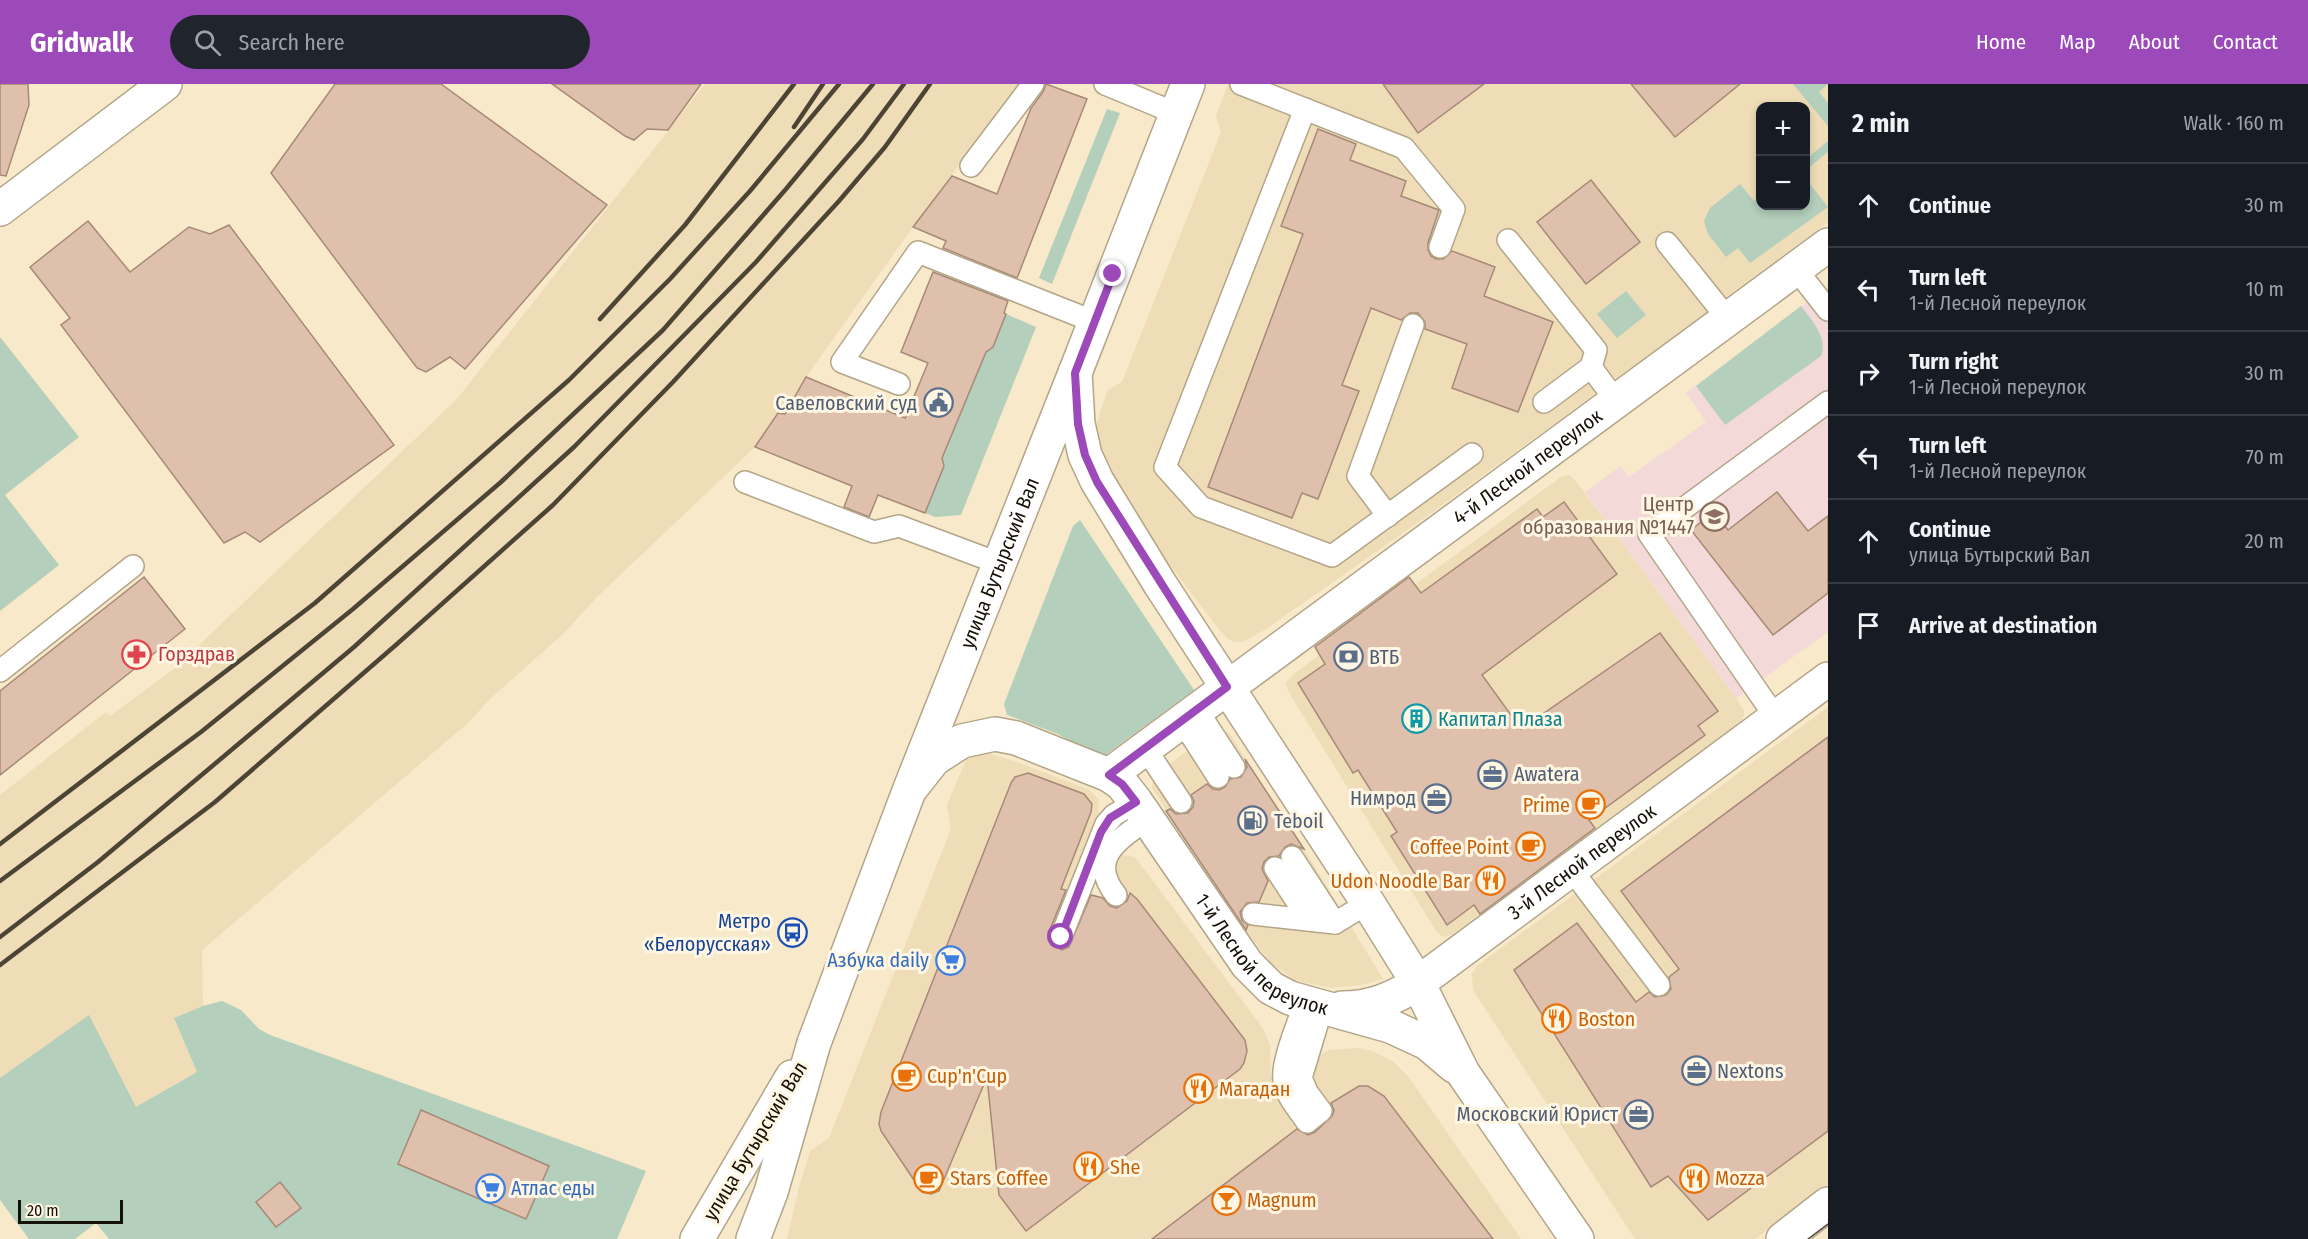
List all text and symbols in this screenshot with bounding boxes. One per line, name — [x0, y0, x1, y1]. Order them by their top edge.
search box — [170, 15, 590, 69]
text: Gridwalk — [30, 26, 134, 59]
icon: search — [191, 26, 224, 59]
text: Search here — [239, 29, 345, 56]
text: Home — [1976, 29, 2026, 55]
text: Map — [2059, 29, 2096, 55]
text: About — [2129, 29, 2180, 55]
text: Contact — [2213, 29, 2278, 55]
map controls — [1756, 102, 1810, 210]
button: + — [1756, 102, 1810, 156]
text: 2 min — [1852, 108, 1910, 139]
text: Walk · 160 m — [2184, 111, 2284, 135]
button: − — [1756, 156, 1810, 210]
icon: ahead — [1852, 189, 1885, 222]
text: Continue — [1909, 192, 1991, 219]
text: 30 m — [2244, 193, 2284, 217]
route end — [1099, 260, 1125, 286]
text: Turn left — [1909, 264, 1987, 291]
icon: left — [1852, 273, 1885, 306]
text: 10 m — [2246, 277, 2284, 301]
text: 1-й Лесной переулок — [1909, 291, 2086, 315]
text: Turn right — [1909, 348, 1998, 375]
icon: right — [1852, 357, 1885, 390]
text: 30 m — [2244, 361, 2284, 385]
text: 1-й Лесной переулок — [1909, 375, 2086, 399]
public building icon: Савеловский cуд — [922, 387, 954, 419]
place label: Савеловский cуд — [775, 391, 917, 415]
street label: 4-й Лесной переулок — [1448, 403, 1607, 529]
text: Turn left — [1909, 432, 1987, 459]
icon: left — [1852, 441, 1885, 474]
text: 70 m — [2246, 445, 2284, 469]
text: 1-й Лесной переулок — [1909, 459, 2086, 483]
street label: улица Бутырский Вал — [955, 474, 1044, 652]
place label: Центр образования №1447 — [1523, 492, 1694, 539]
school or university icon: Центр образования №1447 — [1699, 500, 1731, 532]
text: Continue — [1909, 516, 1991, 543]
icon: ahead — [1852, 525, 1885, 558]
text: 20 m — [2245, 529, 2284, 553]
text: улица Бутырский Вал — [1909, 543, 2090, 567]
icon: arrive — [1852, 609, 1885, 642]
text: Arrive at destination — [1909, 612, 2097, 639]
pharmacy icon: Горздрав — [121, 638, 153, 670]
bank icon: ВТБ — [1332, 641, 1364, 673]
place label: Горздрав — [158, 642, 235, 666]
place label: ВТБ — [1369, 645, 1399, 669]
building icon: Капитал Плаза — [1401, 703, 1433, 735]
place label: Капитал Плаза — [1438, 707, 1563, 731]
office icon: Awatera — [1477, 758, 1509, 790]
place label: Awatera — [1514, 762, 1579, 786]
office icon: Нимрод — [1421, 782, 1453, 814]
place label: Нимрод — [1350, 786, 1416, 810]
cafe icon: Prime — [1575, 789, 1607, 821]
place label: Prime — [1523, 793, 1570, 817]
street label: 3-й Лесной переулок — [1503, 798, 1661, 924]
fuel station icon: Teboil — [1237, 805, 1269, 837]
place label: Teboil — [1274, 809, 1324, 833]
cafe icon: Coffee Point — [1514, 831, 1546, 863]
place label: Coffee Point — [1410, 835, 1509, 859]
restaurant icon: Udon Noodle Bar — [1475, 865, 1507, 897]
place label: Udon Noodle Bar — [1330, 869, 1470, 893]
street label: 1-й Лесной переулок — [1190, 889, 1332, 1020]
place label: Метро «Белорусская» — [644, 909, 771, 956]
bus stop icon: Метро «Белорусская» — [776, 916, 808, 948]
route start — [1047, 923, 1073, 949]
supermarket icon: Азбука daily — [934, 944, 966, 976]
place label: Азбука daily — [827, 948, 929, 972]
restaurant icon: Boston — [1541, 1003, 1573, 1035]
place label: Boston — [1578, 1007, 1635, 1031]
office icon: Nextons — [1680, 1055, 1712, 1087]
street label: улица Бутырский Вал — [698, 1057, 812, 1225]
place label: Nextons — [1717, 1059, 1783, 1083]
cafe icon: Cup'n'Cup — [890, 1060, 922, 1092]
place label: Cup'n'Cup — [927, 1064, 1007, 1088]
restaurant icon: Магадан — [1182, 1073, 1214, 1105]
place label: Магадан — [1219, 1077, 1290, 1101]
office icon: Московский Юрист — [1623, 1098, 1655, 1130]
place label: Московский Юрист — [1457, 1102, 1619, 1126]
restaurant icon: She — [1073, 1151, 1105, 1183]
place label: She — [1110, 1155, 1140, 1179]
cafe icon: Stars Coffee — [913, 1162, 945, 1194]
restaurant icon: Mozza — [1678, 1162, 1710, 1194]
place label: Stars Coffee — [950, 1166, 1048, 1190]
place label: Mozza — [1715, 1166, 1765, 1190]
supermarket icon: Атлас еды — [474, 1172, 506, 1204]
place label: Атлас еды — [511, 1176, 595, 1200]
bar icon: Magnum — [1210, 1184, 1242, 1216]
place label: Magnum — [1247, 1188, 1317, 1212]
scale bar — [18, 1197, 123, 1224]
text: 20 m — [27, 1201, 58, 1220]

